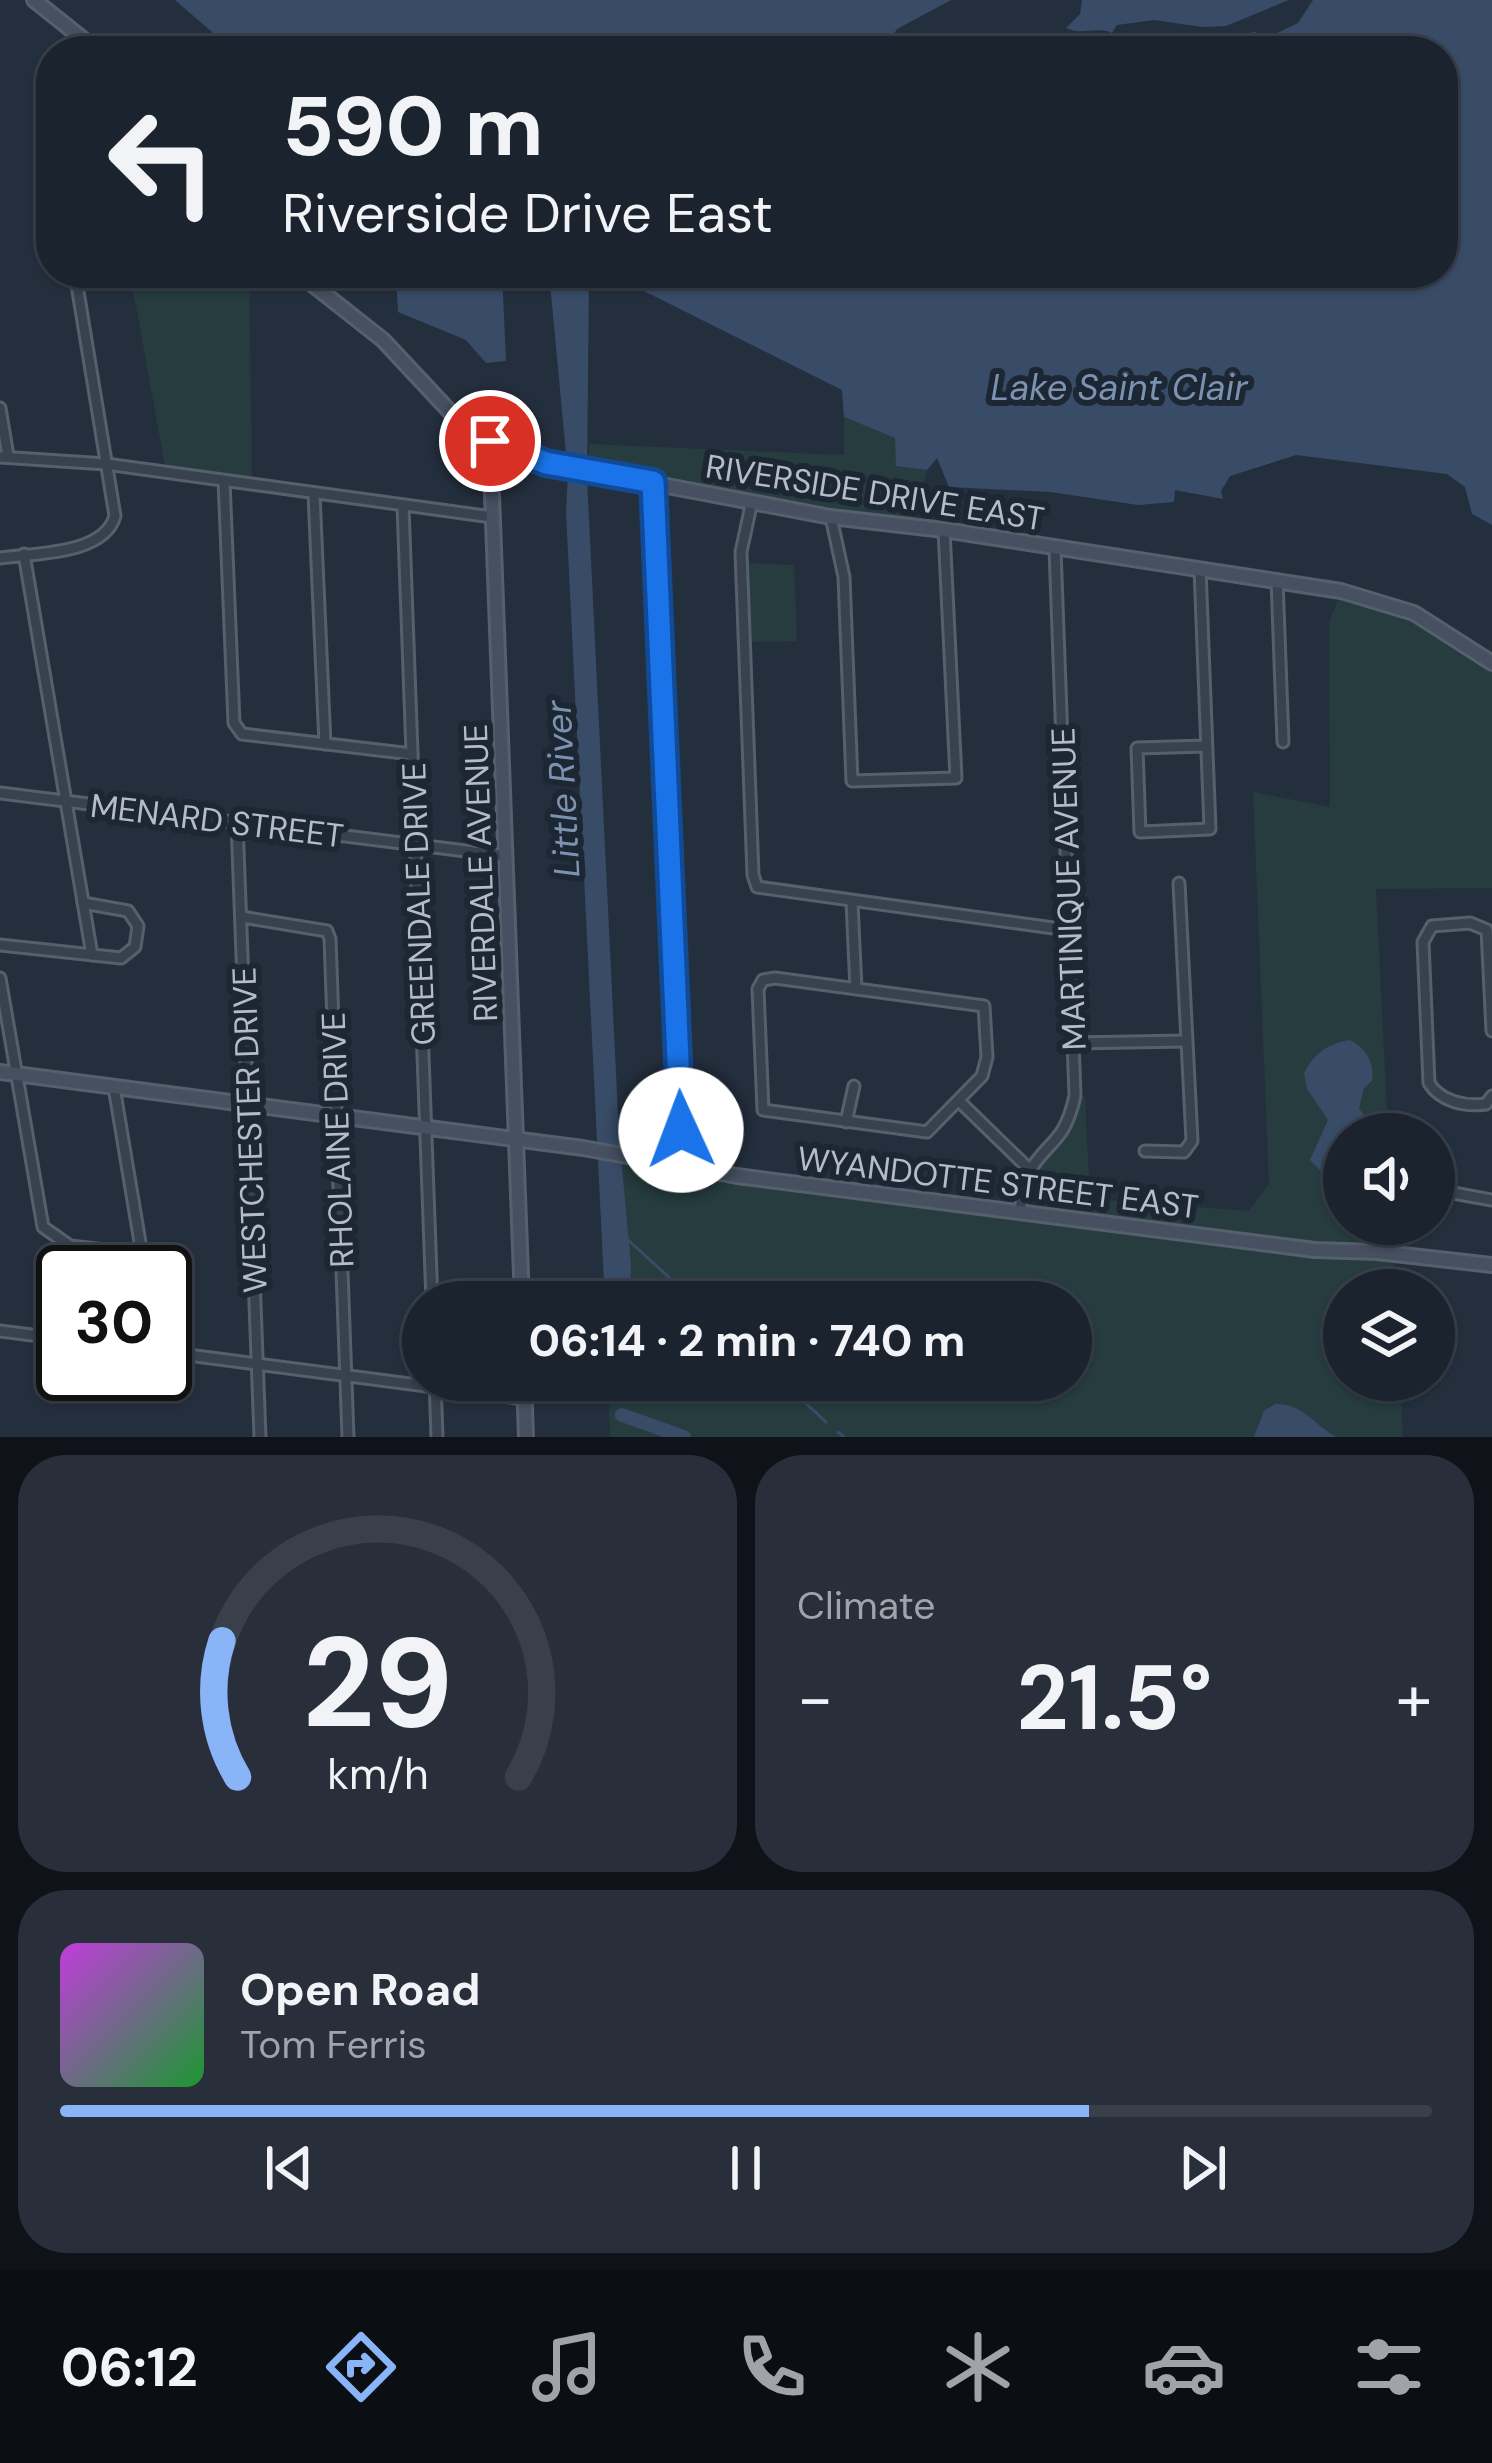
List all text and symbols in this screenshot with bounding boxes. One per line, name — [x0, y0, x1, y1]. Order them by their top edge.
text: 590 m — [282, 72, 544, 181]
icon: left — [84, 84, 240, 240]
text: Riverside Drive East — [282, 178, 773, 249]
water label: Lake Saint Clair — [990, 364, 1249, 411]
pin — [439, 390, 541, 492]
icon: arrive — [457, 408, 523, 474]
street label: RIVERSIDE DRIVE EAST — [703, 445, 1047, 540]
water label: Little River — [534, 698, 591, 879]
street label: RIVERDALE AVENUE — [454, 723, 507, 1023]
street label: MARTINIQUE AVENUE — [1041, 727, 1096, 1051]
street label: GREENDALE DRIVE — [392, 762, 445, 1046]
street label: MENARD STREET — [88, 784, 346, 857]
street label: WESTCHESTER DRIVE — [222, 966, 277, 1294]
street label: RHOLAINE DRIVE — [312, 1011, 363, 1268]
position arrow — [618, 1067, 744, 1193]
map controls — [1323, 1113, 1455, 1401]
button: sound — [1323, 1113, 1455, 1245]
street label: WYANDOTTE STREET EAST — [795, 1137, 1201, 1228]
speed limit sign: 30 — [36, 1245, 192, 1401]
button: layers — [1323, 1269, 1455, 1401]
text: 06:14 · 2 min · 740 m — [529, 1311, 965, 1370]
text: Climate — [797, 1580, 935, 1631]
text: 29 — [302, 1602, 453, 1765]
text: 21.5° — [1016, 1640, 1213, 1757]
text: − — [797, 1656, 833, 1741]
text: + — [1396, 1656, 1432, 1741]
text: km/h — [327, 1745, 428, 1801]
text: Open Road — [240, 1960, 481, 2019]
text: Tom Ferris — [240, 2019, 427, 2070]
icon: previous — [256, 2135, 322, 2201]
icon: pause — [713, 2135, 779, 2201]
icon: next — [1170, 2135, 1236, 2201]
icon: directions — [319, 2325, 403, 2409]
icon: music — [525, 2325, 609, 2409]
icon: phone — [730, 2325, 814, 2409]
icon: climate — [936, 2325, 1020, 2409]
icon: car — [1142, 2325, 1226, 2409]
icon: filters — [1347, 2325, 1431, 2409]
text: 06:12 — [61, 2332, 198, 2403]

